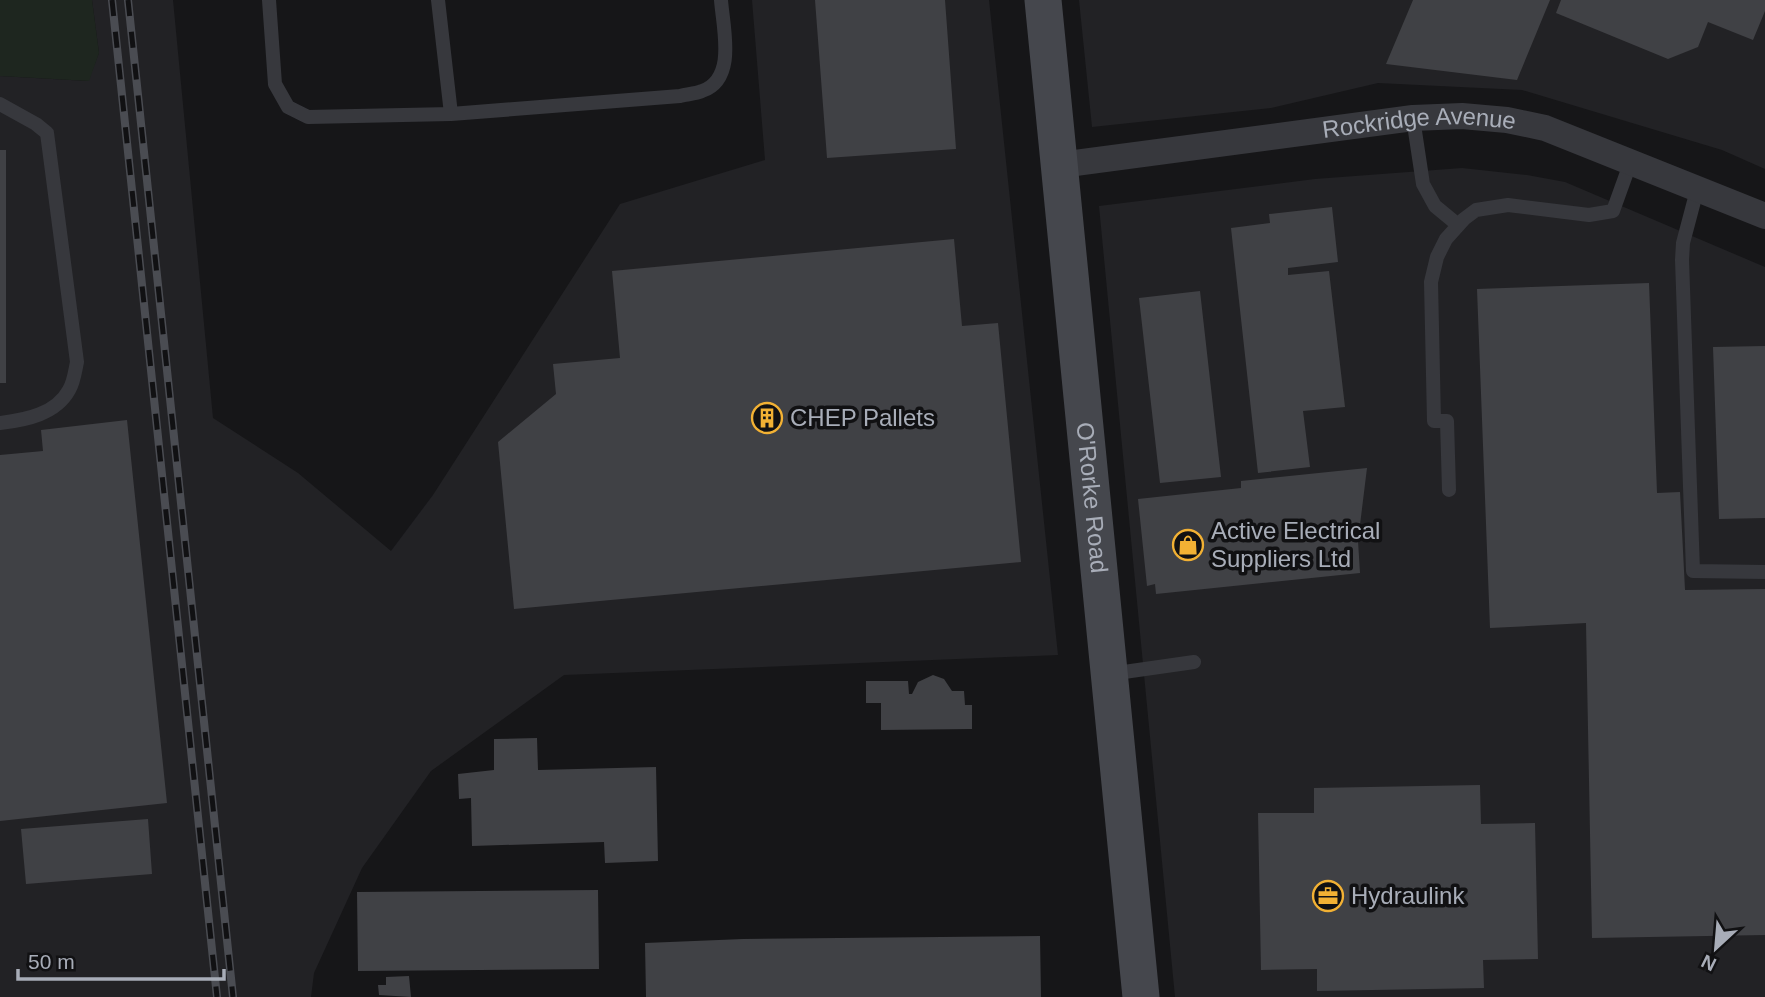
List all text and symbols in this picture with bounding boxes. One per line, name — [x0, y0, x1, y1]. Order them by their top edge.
street label: Rockridge Avenue — [1321, 102, 1519, 143]
building icon: CHEP Pallets — [750, 401, 784, 435]
place label: CHEP Pallets — [790, 404, 935, 431]
street label: O'Rorke Road — [1072, 421, 1113, 574]
place label: Active Electrical Suppliers Ltd — [1211, 517, 1380, 572]
shop icon: Active Electrical Suppliers Ltd — [1171, 528, 1205, 562]
office icon: Hydraulink — [1311, 879, 1345, 913]
place label: Hydraulink — [1351, 882, 1465, 909]
north arrow — [1681, 913, 1751, 983]
scale bar — [18, 937, 224, 981]
text: 50 m — [28, 950, 75, 973]
text: N — [1698, 950, 1720, 975]

